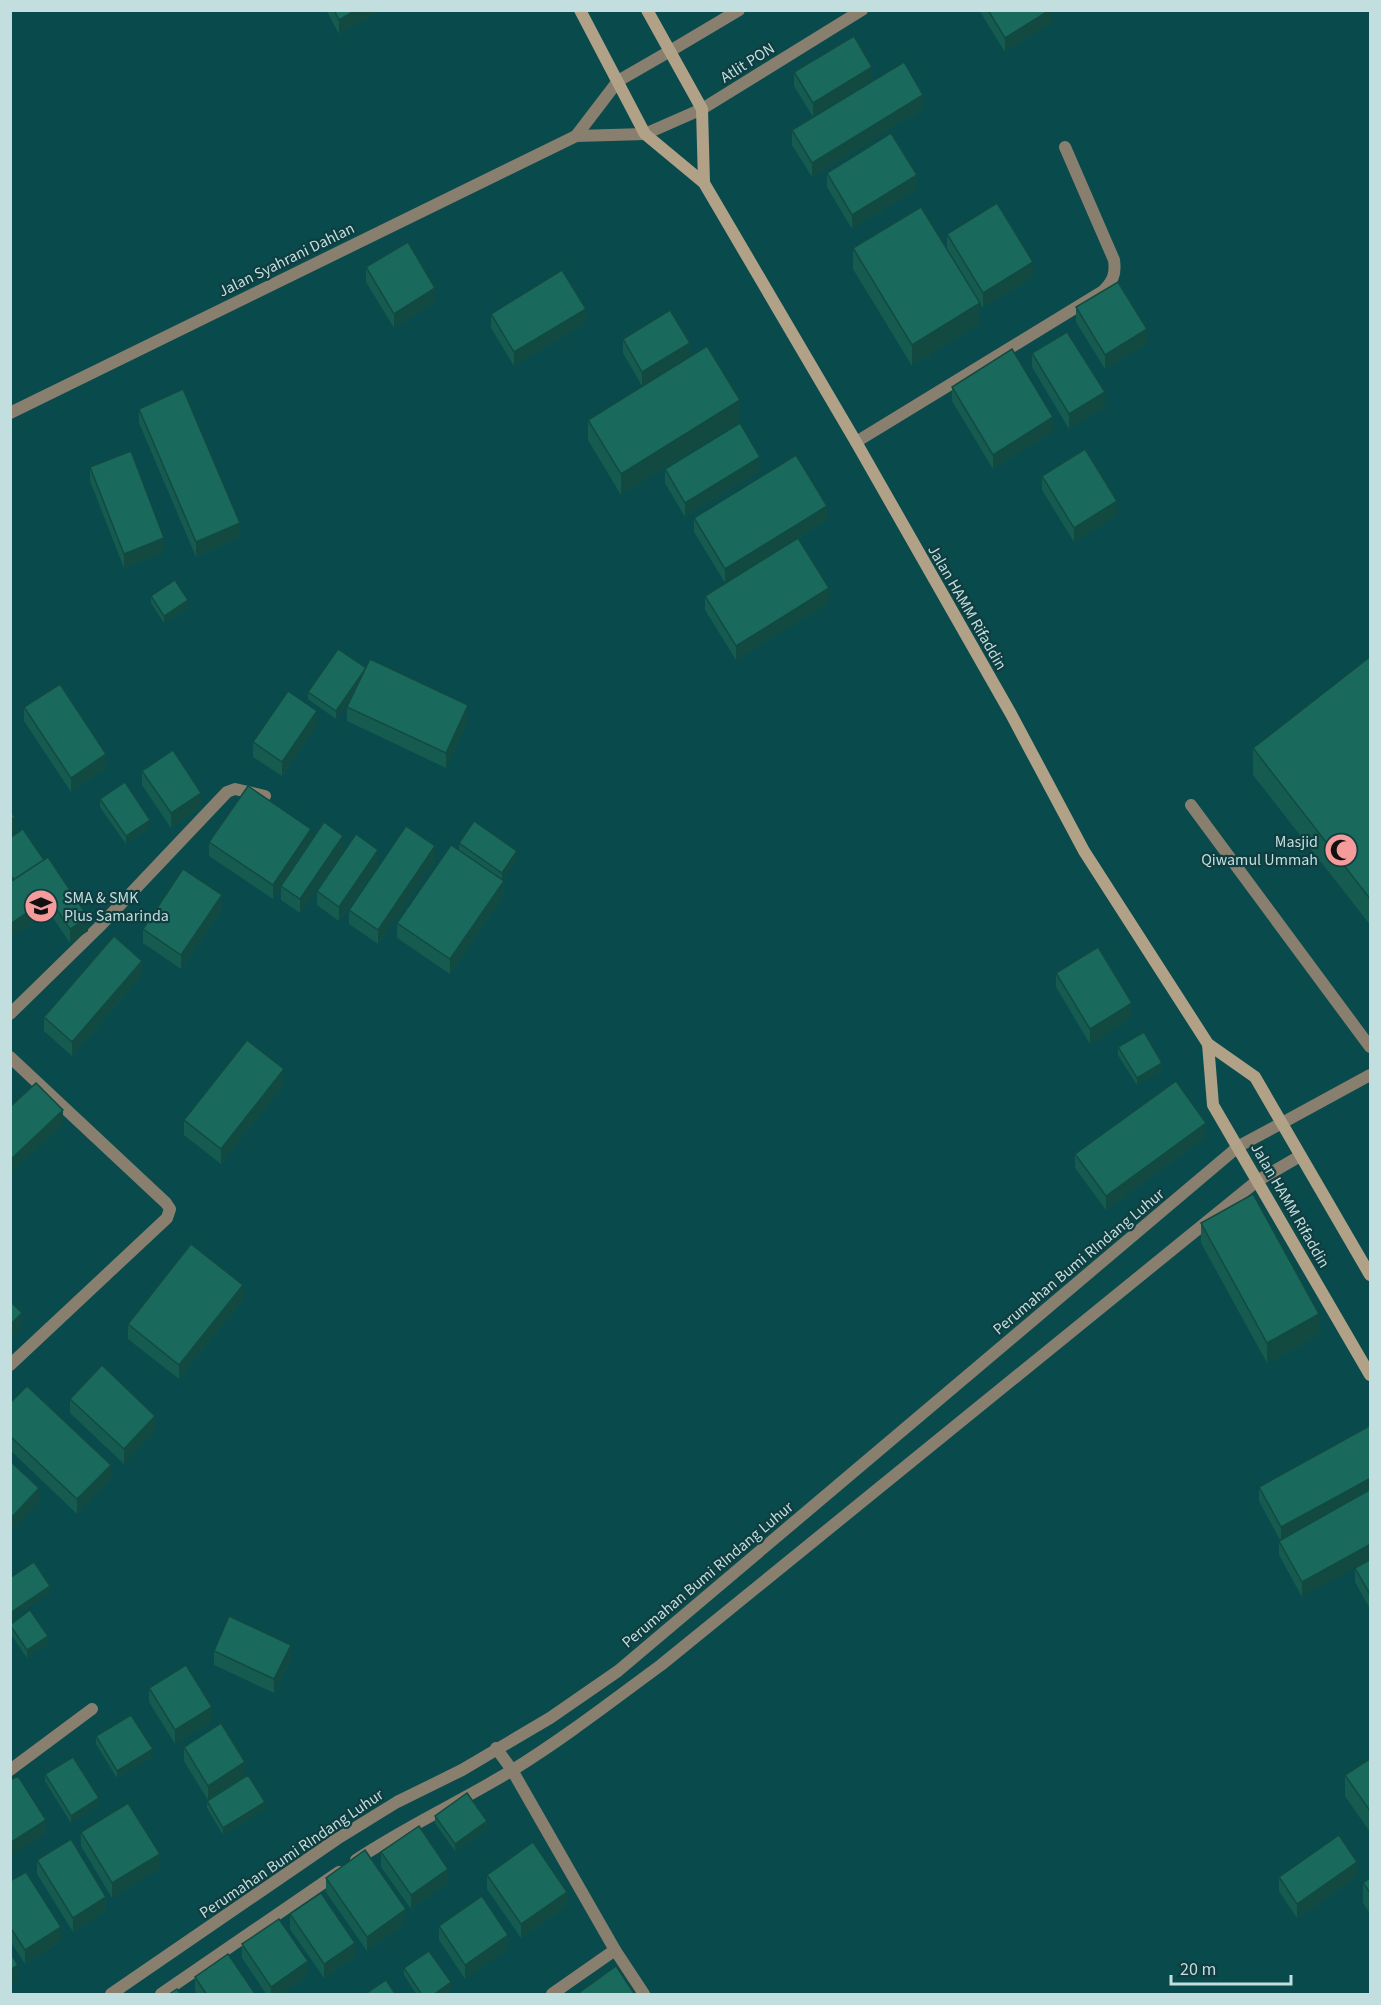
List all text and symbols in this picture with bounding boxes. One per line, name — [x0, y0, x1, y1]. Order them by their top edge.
street label: Atlit PON — [716, 37, 779, 88]
street label: Jalan Syahrani Dahlan — [215, 217, 358, 302]
street label: Jalan HAMM Rifaddin — [922, 541, 1012, 674]
place label: Masjid Qiwamul Ummah — [1201, 831, 1318, 871]
mosque icon: Masjid Qiwamul Ummah — [1323, 832, 1359, 868]
place label: SMA & SMK Plus Samarinda — [64, 887, 169, 927]
school or university icon: SMA & SMK Plus Samarinda — [23, 888, 59, 924]
street label: Jalan HAMM Rifaddin — [1245, 1139, 1335, 1272]
street label: Perumahan Bumi RIndang Luhur — [988, 1183, 1169, 1340]
street label: Perumahan Bumi RIndang Luhur — [617, 1496, 798, 1653]
street label: Perumahan Bumi RIndang Luhur — [195, 1784, 388, 1924]
scale bar — [1171, 1948, 1291, 1986]
text: 20 m — [1180, 1957, 1216, 1982]

